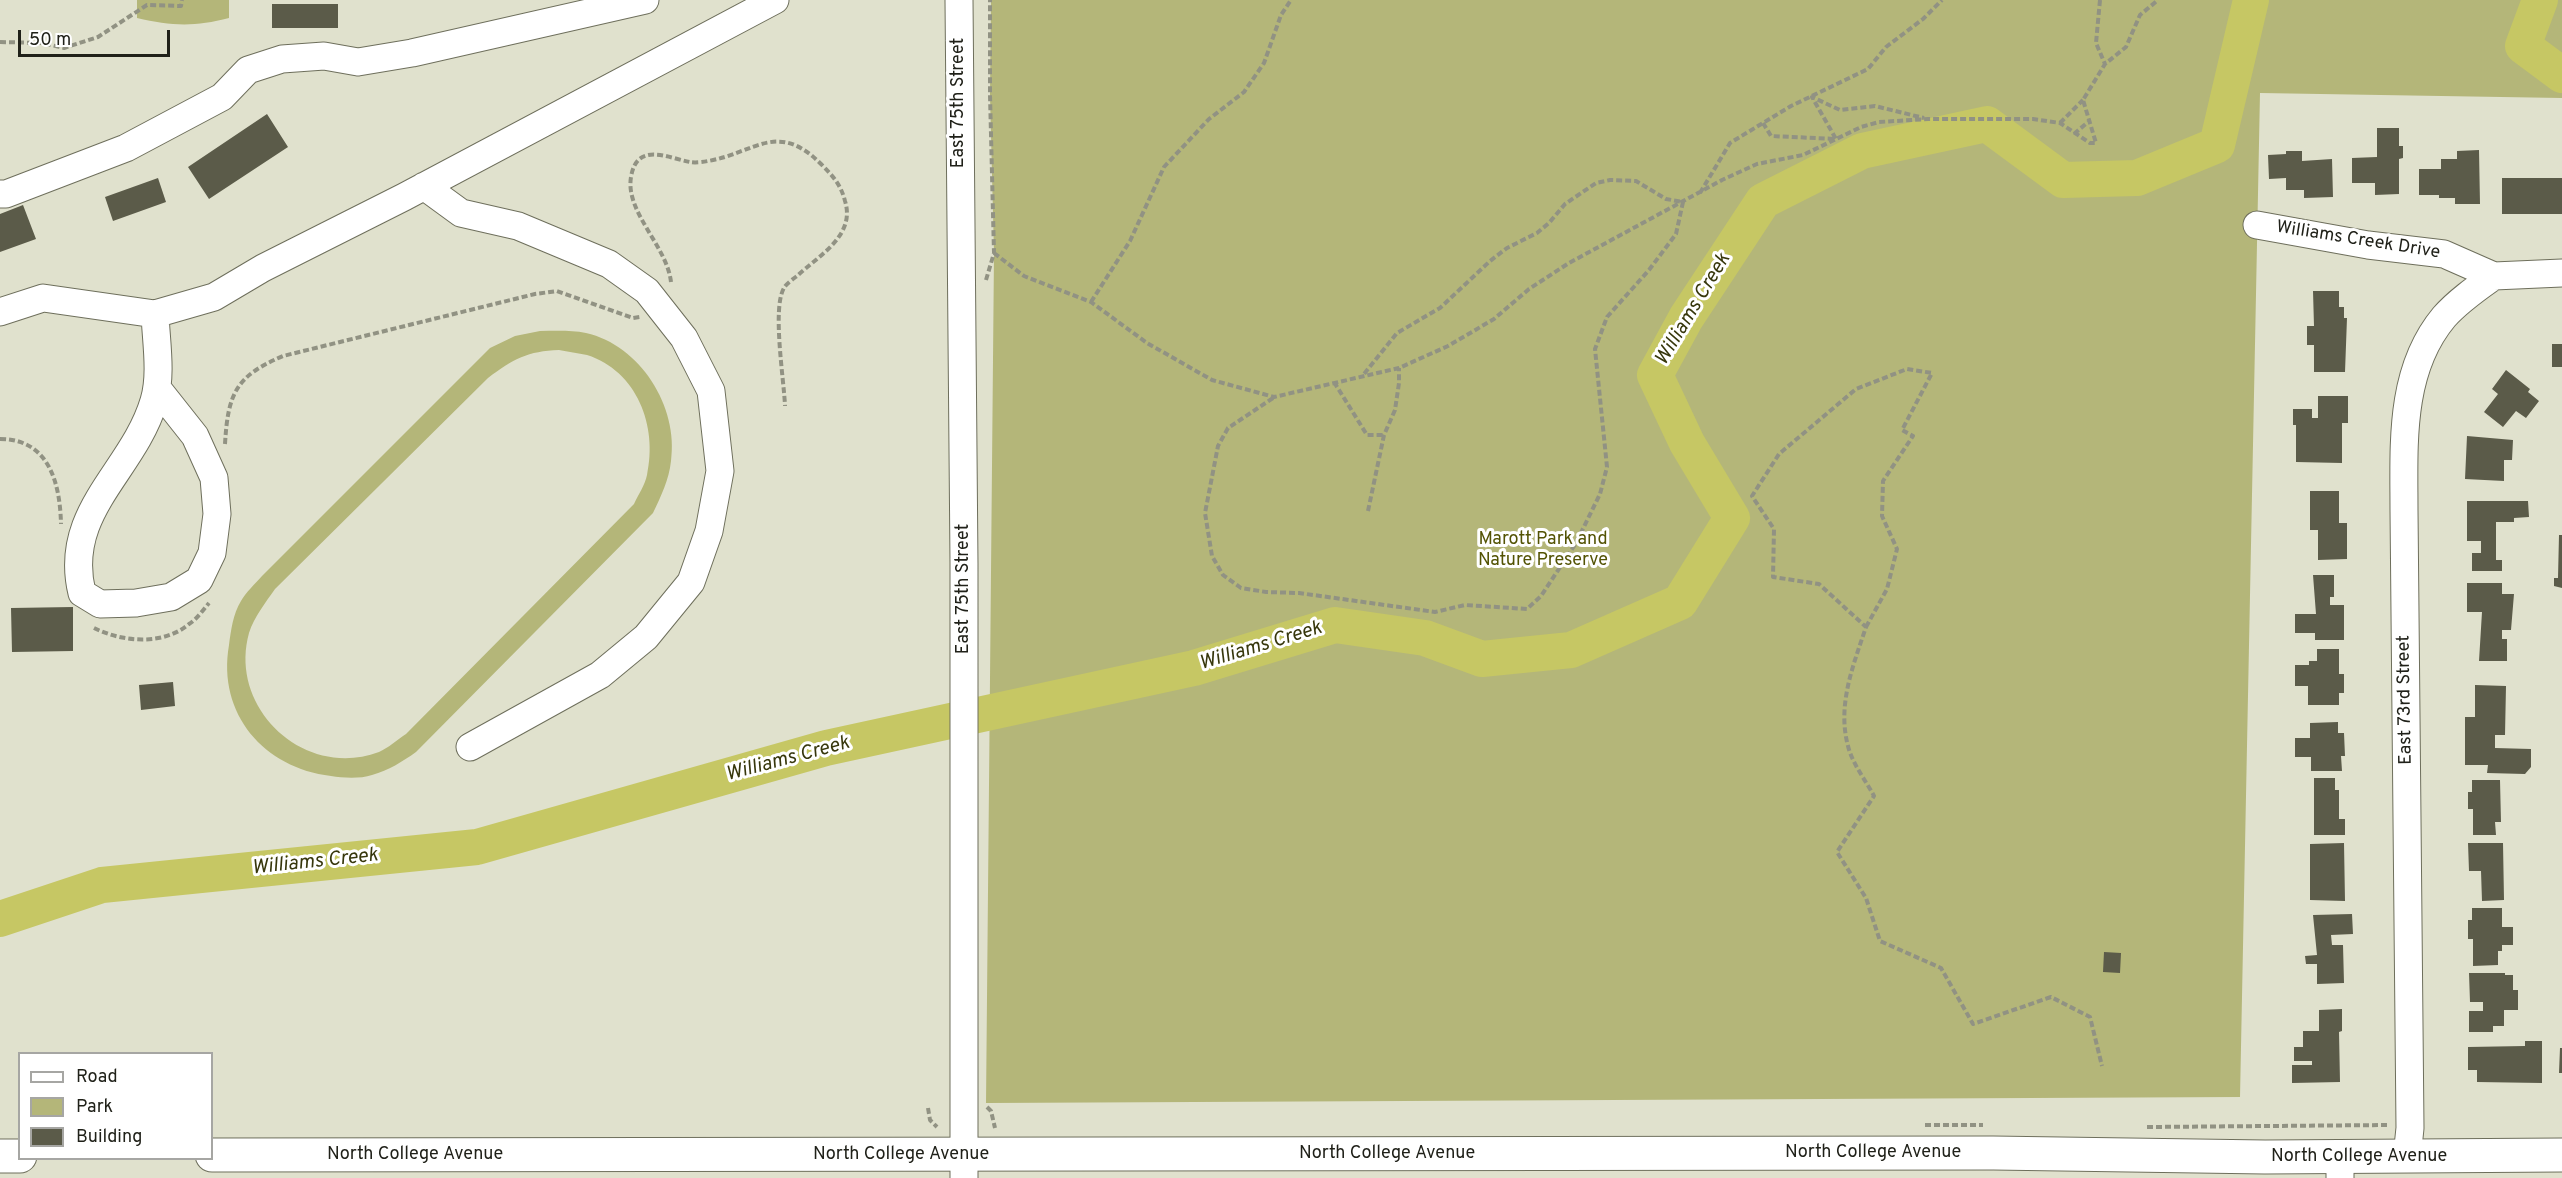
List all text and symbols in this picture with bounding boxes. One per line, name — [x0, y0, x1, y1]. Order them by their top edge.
scale bar — [21, 18, 172, 56]
text: 50 m — [29, 29, 71, 52]
street label: East 75th Street — [948, 38, 970, 168]
street label: Williams Creek Drive — [2275, 217, 2441, 265]
water label: Williams Creek — [1651, 250, 1737, 370]
street label: East 75th Street — [953, 524, 975, 654]
park label: Marott Park and Nature Preserve — [1478, 529, 1608, 572]
water label: Williams Creek — [1197, 617, 1325, 677]
street label: East 73rd Street — [2394, 635, 2418, 765]
water label: Williams Creek — [724, 732, 852, 788]
water label: Williams Creek — [251, 844, 379, 882]
legend — [18, 1052, 213, 1160]
text: Road — [76, 1066, 118, 1089]
text: Park — [76, 1096, 113, 1119]
text: Building — [76, 1126, 142, 1149]
street label: North College Avenue — [1785, 1142, 1961, 1164]
street label: North College Avenue — [1299, 1143, 1475, 1165]
street label: North College Avenue — [327, 1144, 503, 1166]
street label: North College Avenue — [813, 1144, 989, 1166]
street label: North College Avenue — [2271, 1146, 2447, 1168]

